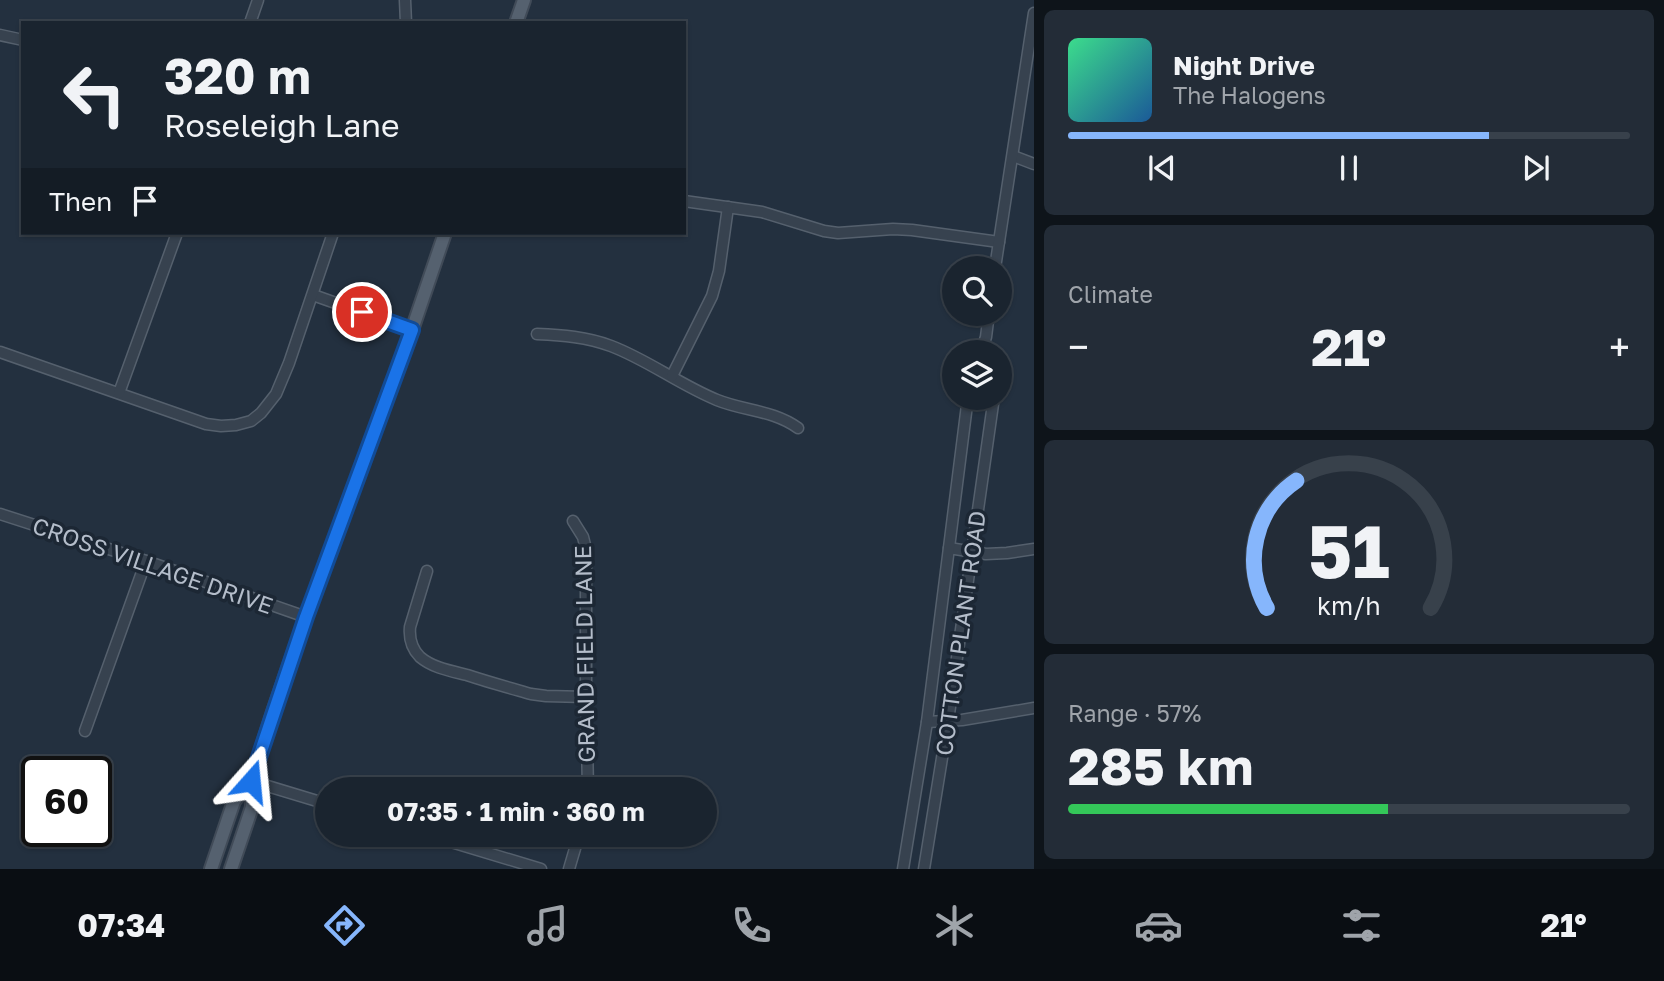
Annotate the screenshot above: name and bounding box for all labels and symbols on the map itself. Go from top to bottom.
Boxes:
pin [332,282,392,342]
street label: COTTON PLANT ROAD [929,509,991,757]
street label: CROSS VILLAGE DRIVE [29,511,277,619]
street label: GRAND FIELD LANE [568,545,600,763]
position arrow [214,744,288,818]
speed limit sign: 60 [21,756,112,847]

